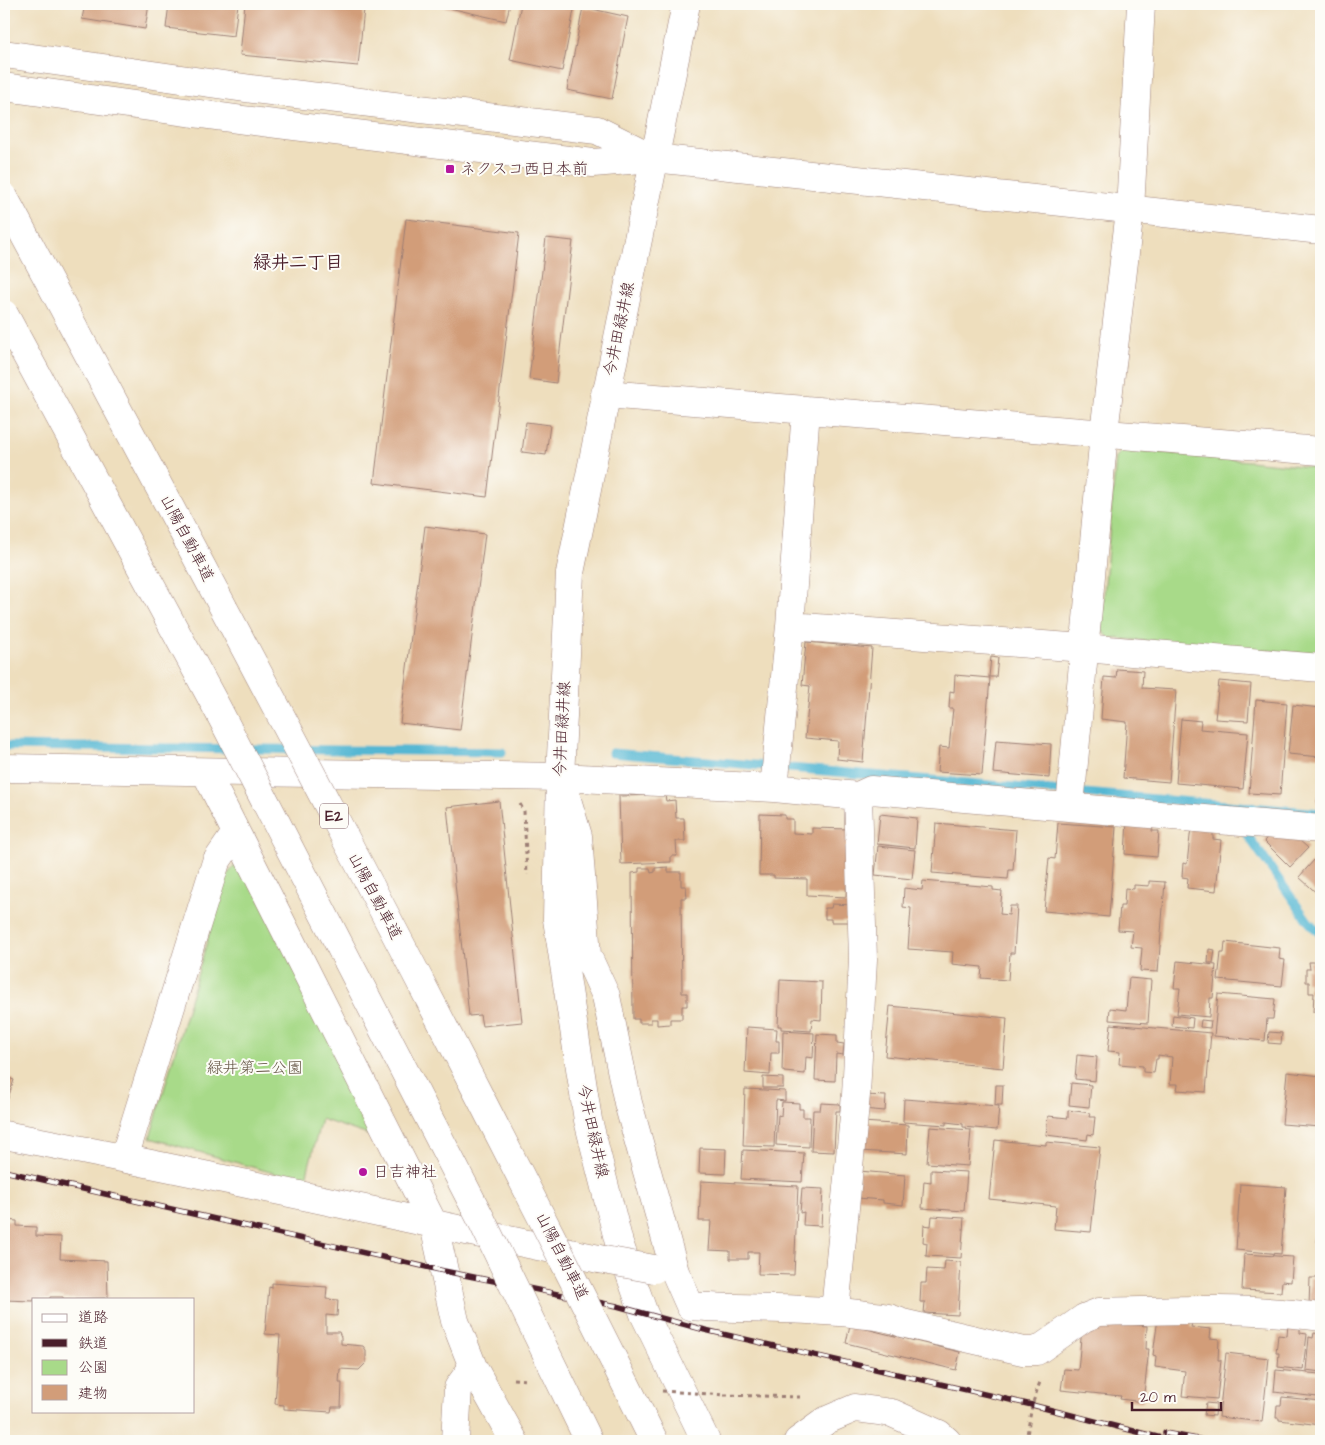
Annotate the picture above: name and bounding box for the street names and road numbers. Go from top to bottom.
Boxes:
street label: 今井田緑井線 [598,280,640,378]
street label: 山陽自動車道 [155,490,219,586]
street label: 今井田緑井線 [549,680,575,778]
road number: E2 [320,804,348,828]
street label: 山陽自動車道 [343,848,407,944]
street label: 今井田緑井線 [572,1082,614,1180]
street label: 山陽自動車道 [530,1208,594,1304]

